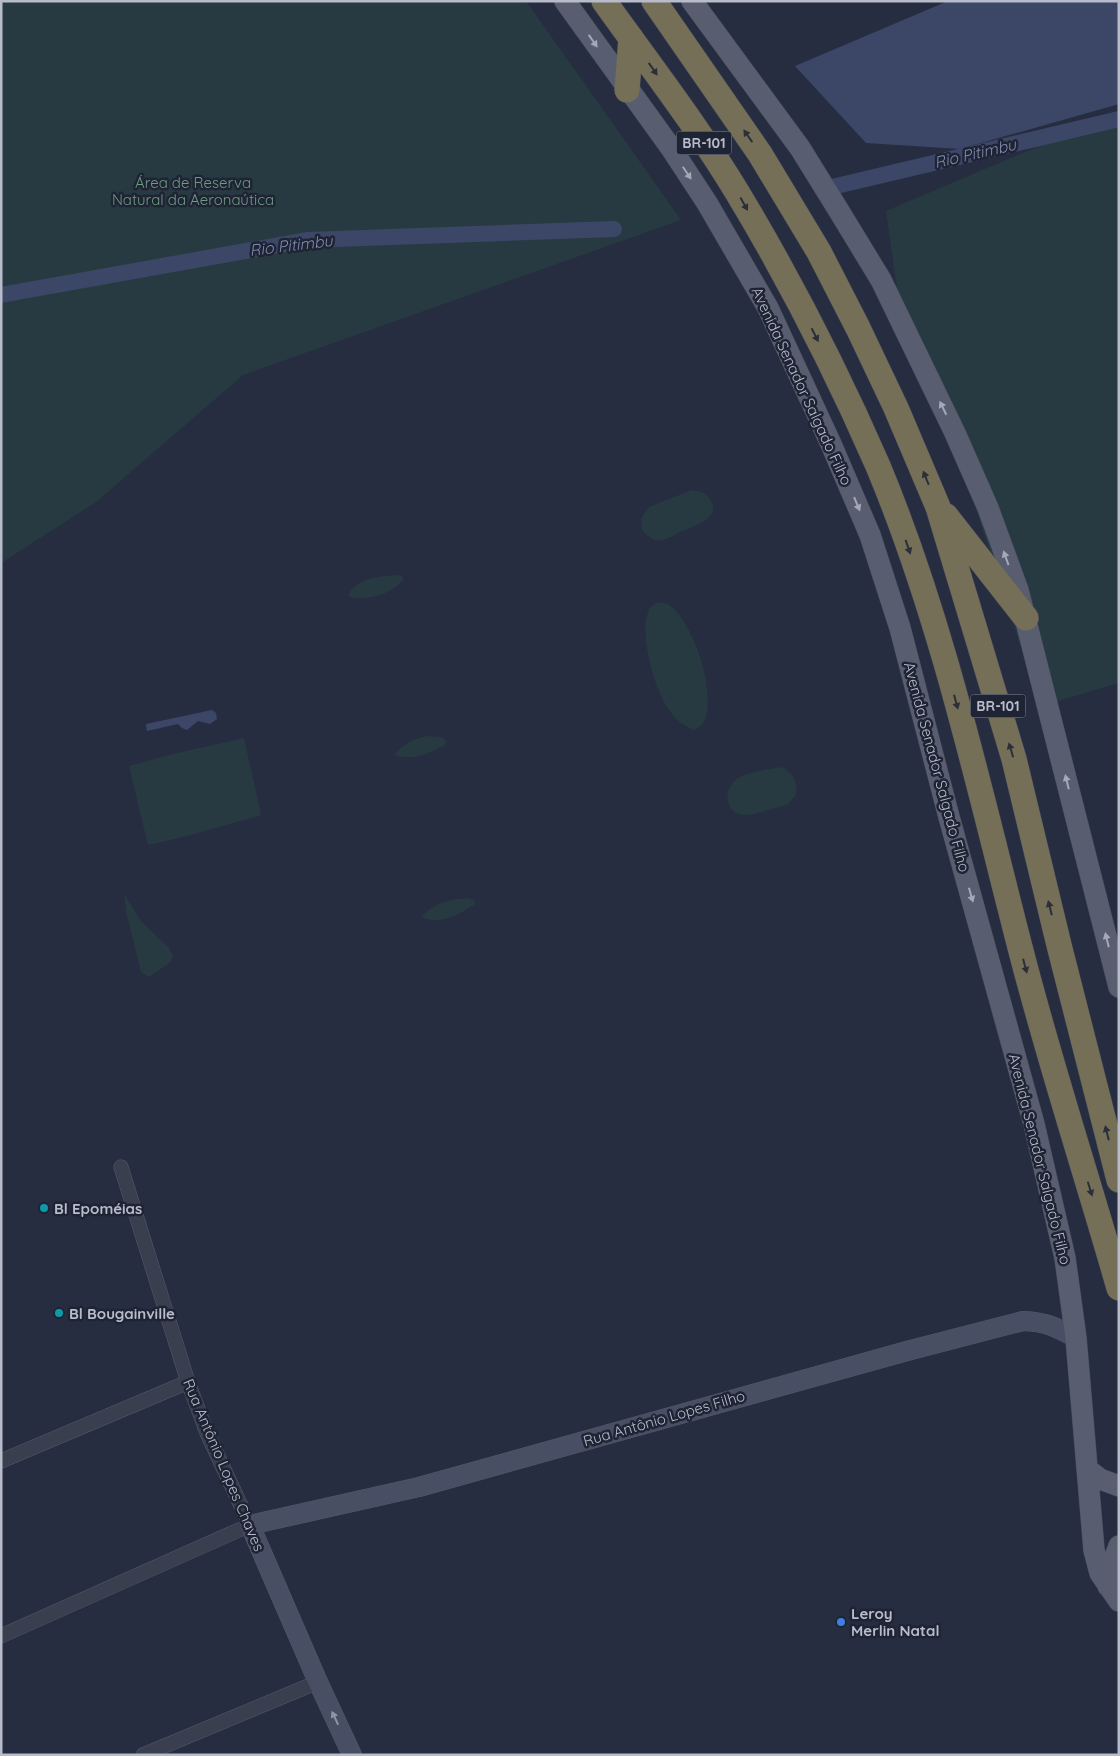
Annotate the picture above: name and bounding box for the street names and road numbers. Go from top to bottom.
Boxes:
road number: BR-101 [676,132,732,154]
street label: Avenida Senador Salgado Filho [748,284,856,488]
street label: Avenida Senador Salgado Filho [900,660,974,874]
road number: BR-101 [970,694,1026,718]
street label: Avenida Senador Salgado Filho [1005,1052,1075,1266]
street label: Rua Antônio Lopes Chaves [179,1376,269,1554]
street label: Rua Antônio Lopes Filho [581,1386,747,1450]

